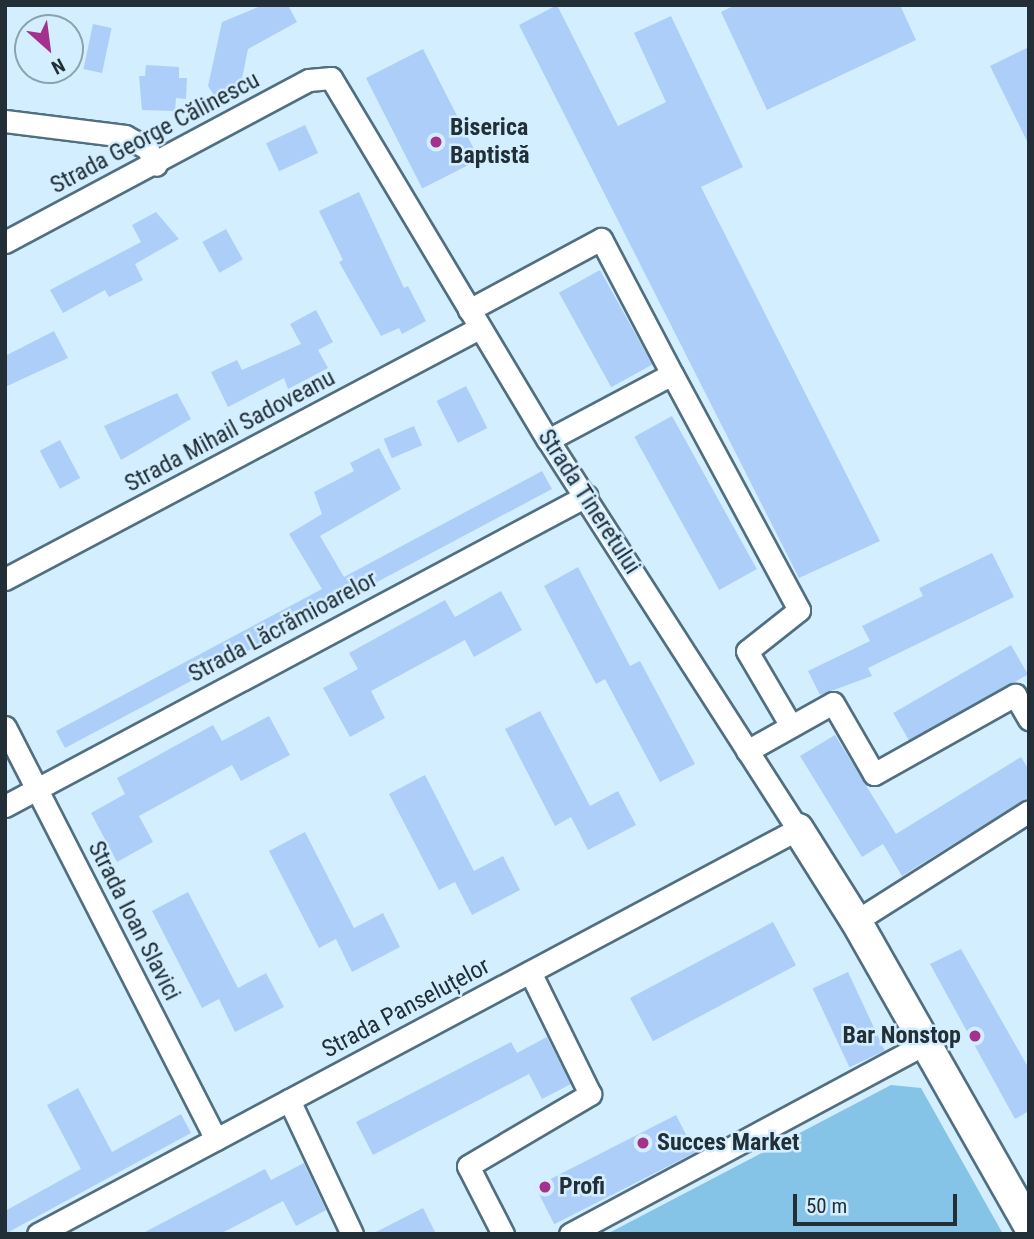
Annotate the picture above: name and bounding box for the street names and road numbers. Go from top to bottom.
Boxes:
street label: Strada George Călinescu [46,66,264,200]
street label: Strada Mihail Sadoveanu [120,363,340,499]
street label: Strada Tineretului [531,424,647,580]
street label: Strada Lăcrămioarelor [184,565,382,689]
street label: Strada Ioan Slavici [81,836,187,1006]
street label: Strada Panseluțelor [317,952,495,1064]

